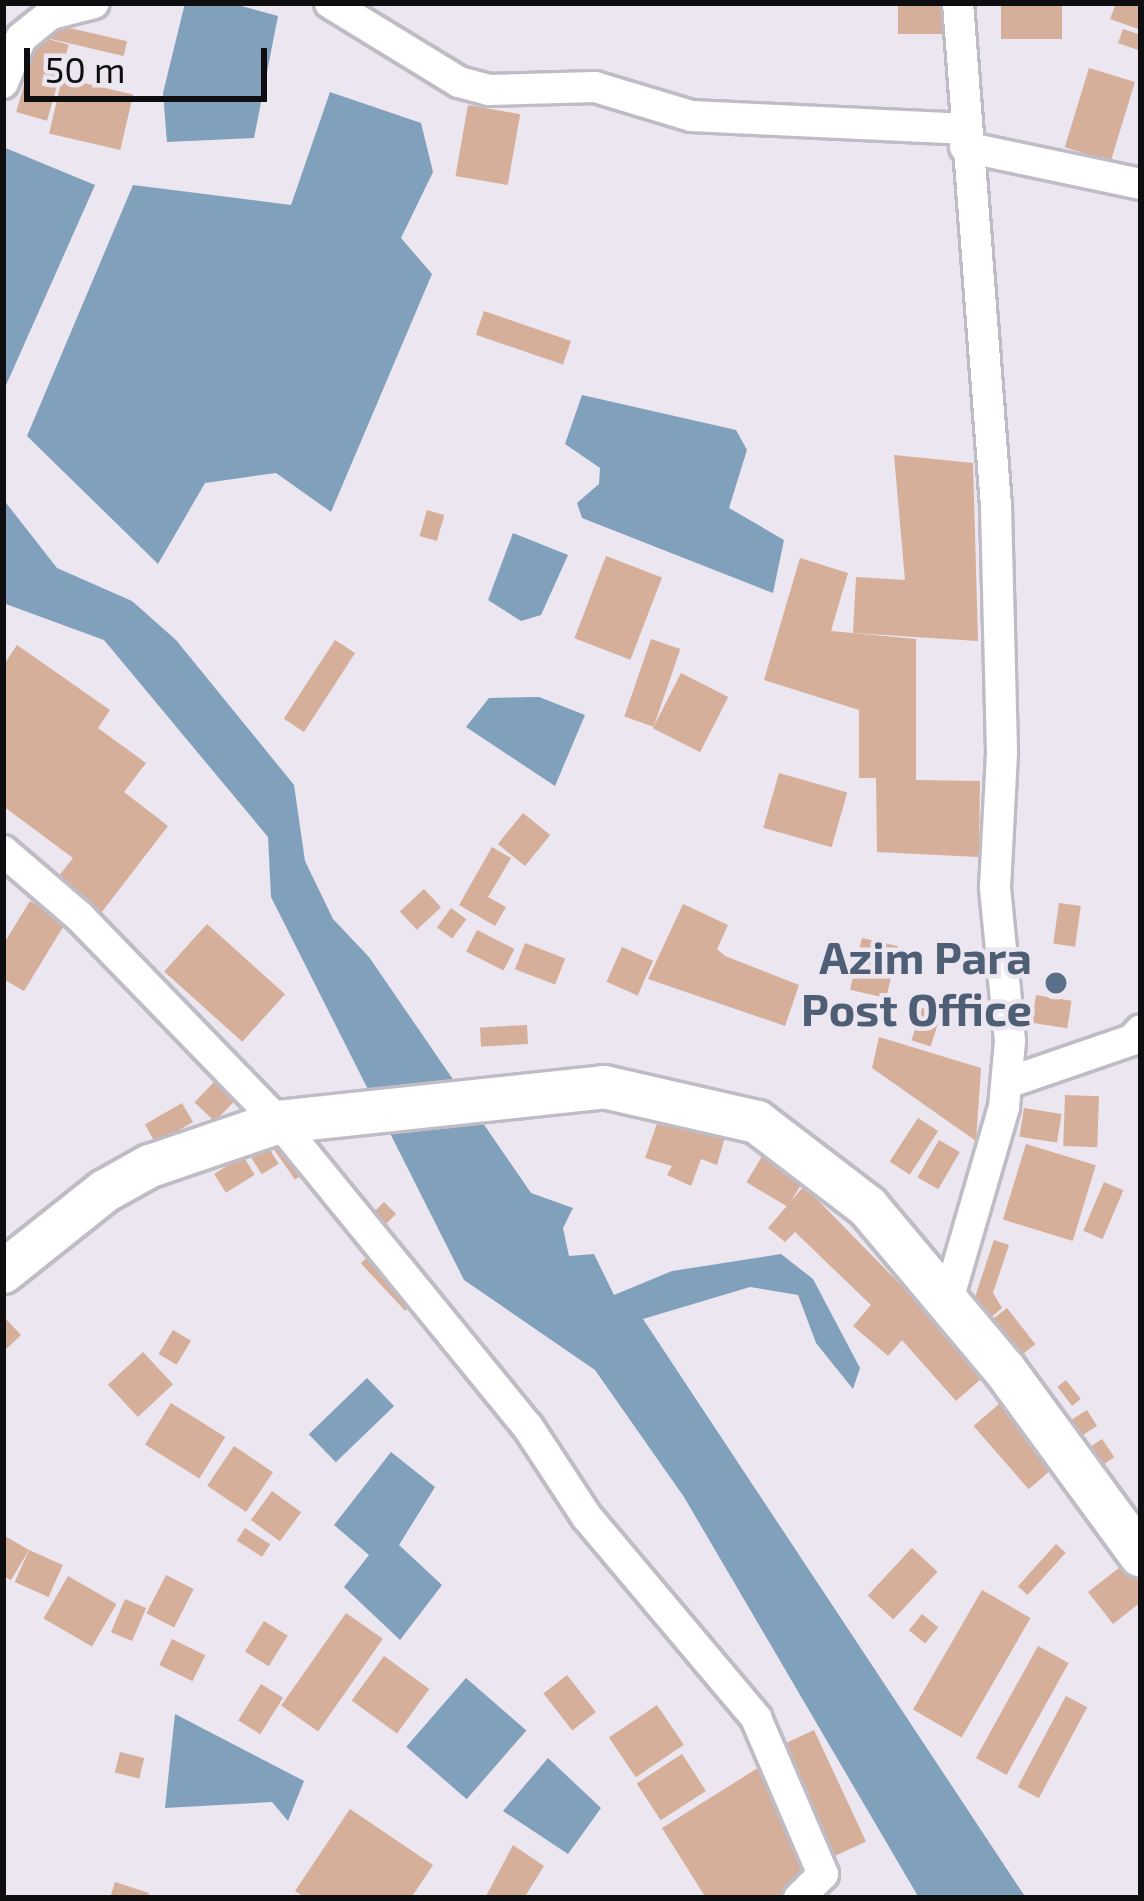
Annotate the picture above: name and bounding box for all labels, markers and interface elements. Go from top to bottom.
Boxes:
scale bar [30,24,273,98]
text: 50 m [45,47,126,90]
place label: Azim Para Post Office [801,930,1032,1036]
marker: Azim Para Post Office [1043,970,1069,996]

